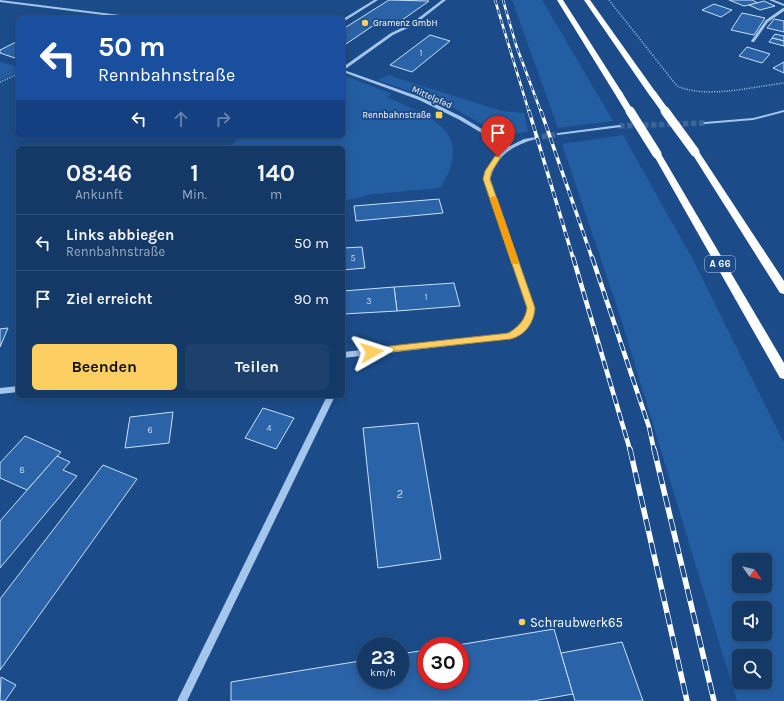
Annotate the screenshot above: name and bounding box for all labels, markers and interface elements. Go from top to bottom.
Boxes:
marker: Gramenz GmbH [360,18,370,28]
place label: Gramenz GmbH [373,18,437,28]
text: 50 m [98,30,166,63]
icon: left [32,32,84,84]
house number: 1 [420,48,423,58]
text: Rennbahnstraße [98,64,235,86]
street label: Mittelpfad [410,84,454,110]
icon: left [128,108,150,130]
icon: ahead [170,108,192,130]
icon: right [212,108,234,130]
place label: Rennbahnstraße [362,110,431,120]
marker: Rennbahnstraße [434,110,444,120]
pin [481,116,515,157]
icon: arrive [487,122,509,144]
text: 08:46 [66,159,132,187]
text: 1 [190,159,199,187]
text: 140 [257,159,295,187]
text: Ankunft [75,187,123,202]
text: Min. [182,187,207,202]
text: m [270,187,282,202]
text: Links abbiegen [66,226,174,244]
icon: left [32,232,54,254]
text: 50 m [294,234,329,252]
text: Rennbahnstraße [66,244,165,259]
house number: 5 [350,253,356,263]
road number: A 66 [705,256,735,272]
icon: arrive [32,288,54,310]
text: Ziel erreicht [66,290,152,308]
text: 90 m [294,290,329,308]
house number: 1 [425,292,428,302]
house number: 3 [366,296,372,306]
position arrow [351,331,393,373]
button: Beenden [32,344,177,390]
button: Teilen [185,344,329,390]
house number: 4 [266,423,272,433]
house number: 6 [147,425,153,435]
house number: 8 [19,465,25,475]
house number: 2 [397,488,403,501]
north arrow [732,553,772,593]
map controls [732,553,772,689]
button: sound [732,601,772,641]
place label: Schraubwerk65 [530,615,623,630]
marker: Schraubwerk65 [517,617,527,627]
speed limit sign: 30 [417,637,469,689]
text: 23 [371,646,395,669]
button: search [732,649,772,689]
text: km/h [370,667,396,679]

